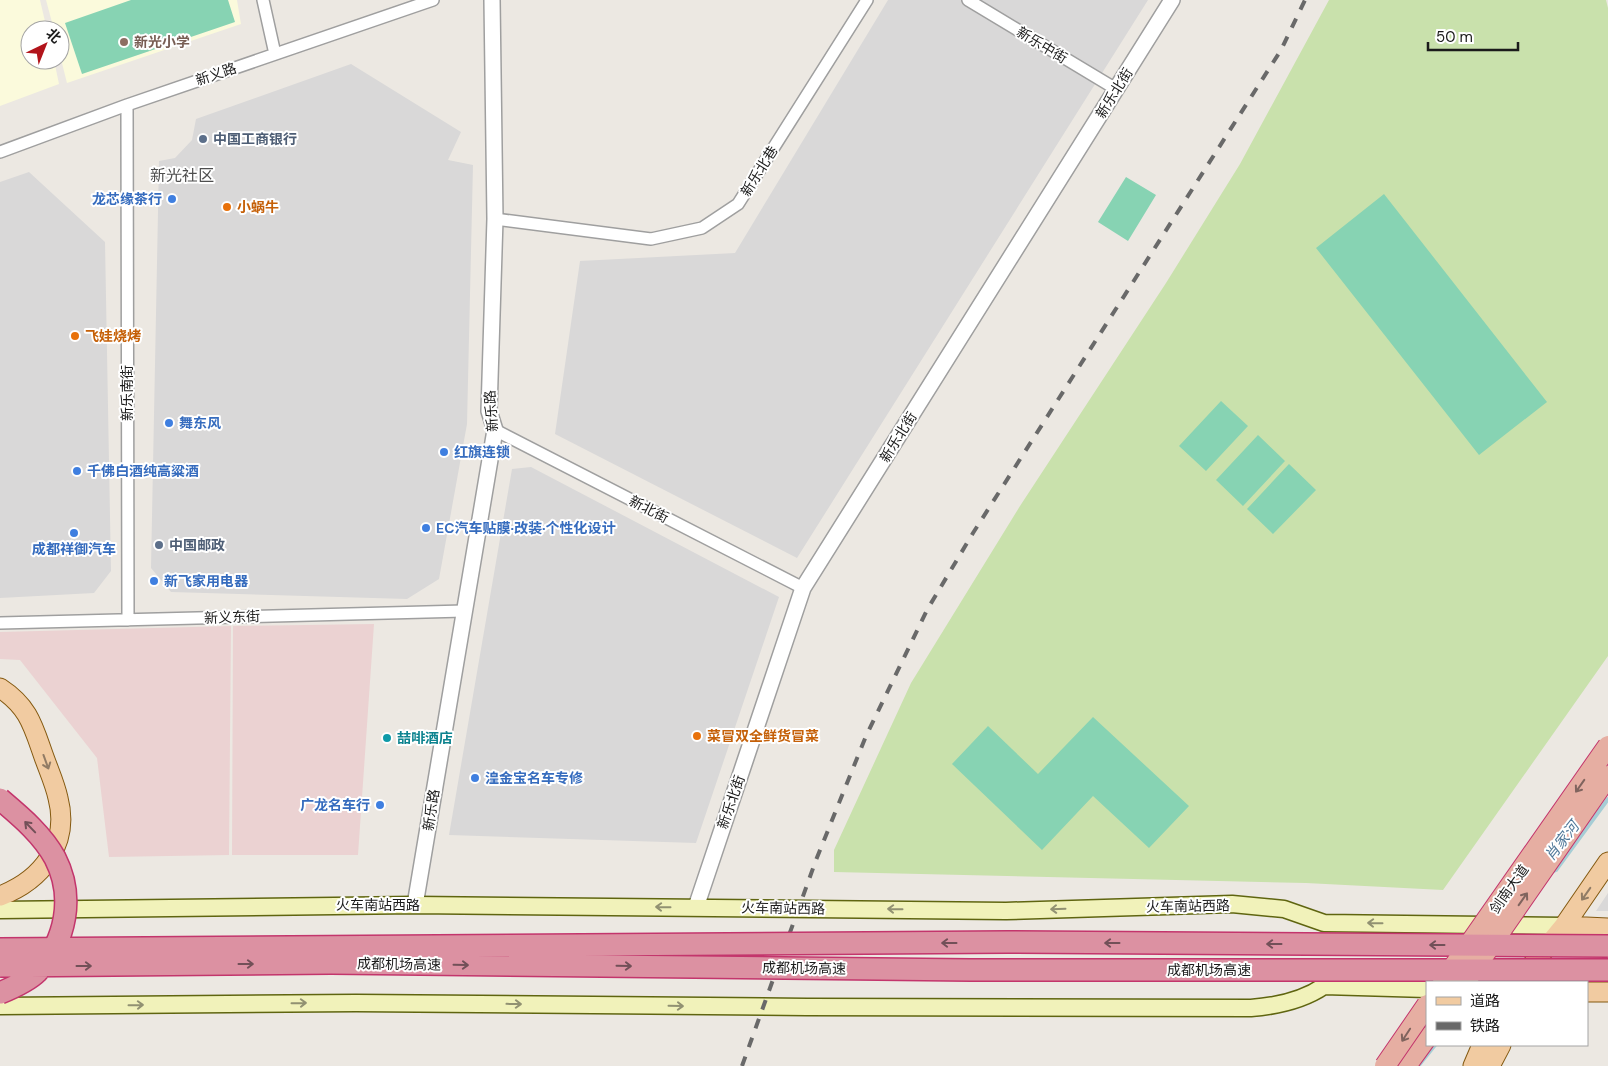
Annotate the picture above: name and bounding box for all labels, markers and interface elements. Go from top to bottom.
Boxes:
north arrow [20,20,70,70]
scale bar [1428,20,1518,52]
street label: 新乐中街 [1013,23,1071,67]
text: 北 [43,24,65,47]
text: 50 m [1436,27,1473,47]
place label: 新光小学 [134,33,190,51]
marker: 新光小学 [118,36,130,48]
street label: 新义路 [193,59,239,89]
street label: 新乐北街 [1092,64,1136,122]
place label: 中国工商银行 [213,130,297,148]
marker: 中国工商银行 [197,133,209,145]
street label: 新乐北巷 [737,142,781,200]
district label: 新光社区 [150,165,214,186]
place label: 龙芯缘茶行 [92,190,162,208]
marker: 龙芯缘茶行 [166,193,178,205]
place label: 小蜗牛 [237,198,279,216]
marker: 小蜗牛 [221,201,233,213]
place label: 飞娃烧烤 [85,327,141,345]
marker: 飞娃烧烤 [69,330,81,342]
street label: 新乐南街 [118,365,136,421]
street label: 新乐路 [481,389,501,433]
street label: 新乐北街 [876,408,920,466]
place label: 舞东风 [179,414,221,432]
marker: 舞东风 [163,417,175,429]
place label: 红旗连锁 [454,443,510,461]
marker: 红旗连锁 [438,446,450,458]
place label: 千佛白酒纯高粱酒 [87,462,199,480]
marker: 千佛白酒纯高粱酒 [71,465,83,477]
street label: 新北街 [626,491,672,527]
place label: EC汽车贴膜·改装·个性化设计 [436,519,616,537]
marker: EC汽车贴膜·改装·个性化设计 [420,522,432,534]
marker: 成都祥御汽车 [68,527,80,539]
place label: 中国邮政 [169,536,225,554]
marker: 中国邮政 [153,539,165,551]
place label: 成都祥御汽车 [32,540,116,558]
place label: 新飞家用电器 [164,572,249,590]
marker: 新飞家用电器 [148,575,160,587]
street label: 新义东街 [204,607,260,627]
place label: 菜冒双全鲜货冒菜 [707,727,819,745]
place label: 喆啡酒店 [397,729,453,747]
marker: 菜冒双全鲜货冒菜 [691,730,703,742]
marker: 喆啡酒店 [381,732,393,744]
one-way arrow [42,753,51,769]
place label: 湟金宝名车专修 [485,769,583,787]
marker: 湟金宝名车专修 [469,772,481,784]
street label: 新乐北街 [713,773,749,831]
one-way arrow [1575,779,1585,793]
street label: 新乐路 [419,788,443,832]
place label: 广龙名车行 [300,796,370,814]
marker: 广龙名车行 [374,799,386,811]
water label: 肖家河 [1540,815,1586,865]
one-way arrow [24,820,36,833]
street label: 剑南大道 [1486,861,1532,917]
one-way arrow [1581,887,1591,901]
one-way arrow [1518,893,1528,907]
street label: 火车南站西路 [336,896,420,914]
street label: 火车南站西路 [1146,896,1230,916]
street label: 火车南站西路 [741,898,825,918]
one-way arrow [655,902,671,912]
one-way arrow [887,904,904,914]
one-way arrow [1050,904,1066,914]
one-way arrow [1367,918,1384,928]
one-way arrow [942,938,958,948]
one-way arrow [1104,938,1120,948]
one-way arrow [1267,939,1283,949]
one-way arrow [1429,940,1446,950]
street label: 成都机场高速 [357,954,441,974]
street label: 成都机场高速 [762,958,846,978]
one-way arrow [238,959,254,969]
one-way arrow [452,960,469,970]
one-way arrow [75,961,91,971]
street label: 成都机场高速 [1167,961,1251,979]
one-way arrow [615,962,631,971]
legend [1426,981,1588,1046]
text: 道路 [1470,991,1500,1011]
one-way arrow [290,998,306,1008]
one-way arrow [505,999,521,1009]
one-way arrow [128,1000,144,1010]
one-way arrow [668,1001,684,1011]
text: 铁路 [1470,1016,1500,1036]
one-way arrow [1401,1028,1411,1042]

